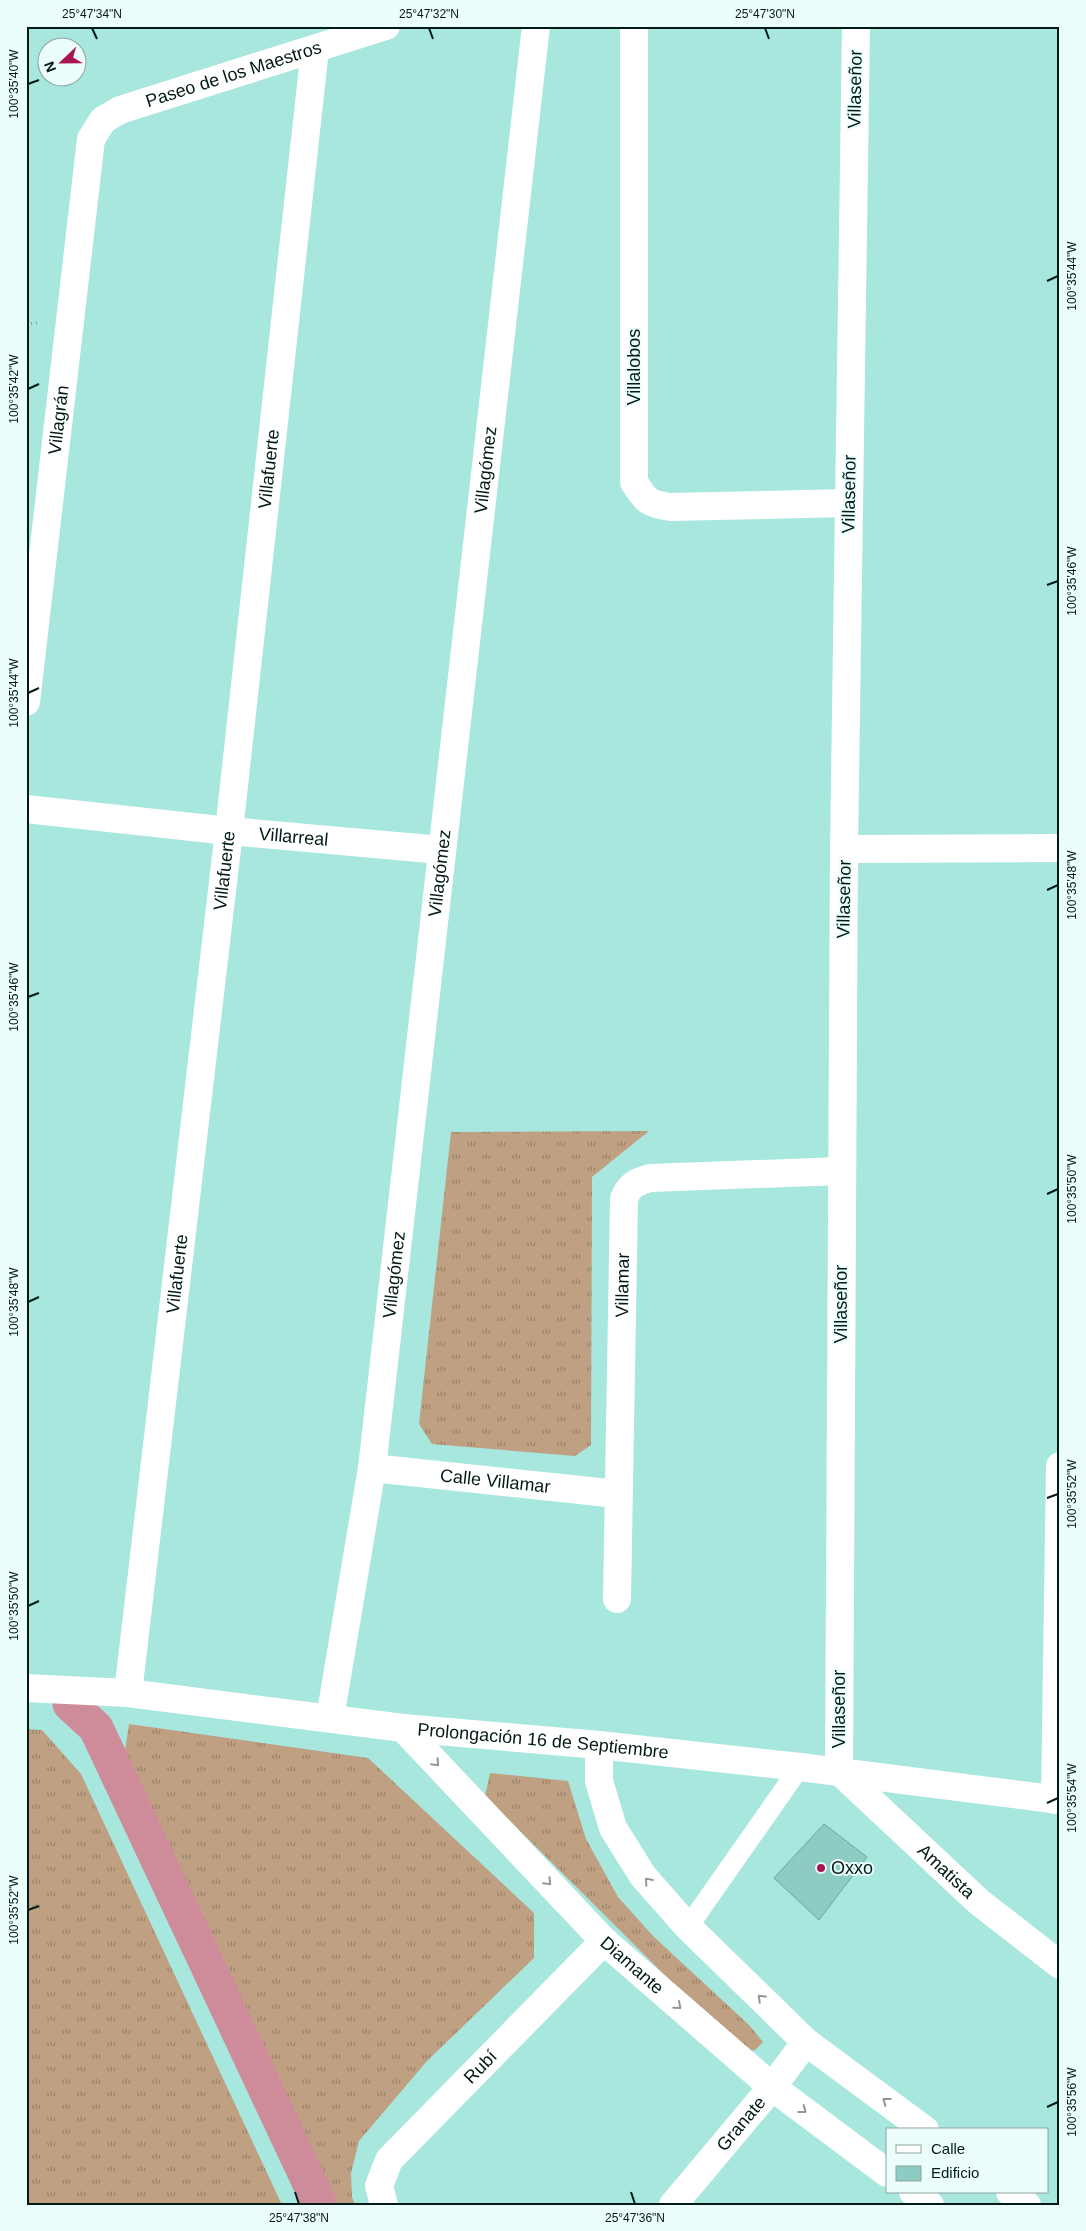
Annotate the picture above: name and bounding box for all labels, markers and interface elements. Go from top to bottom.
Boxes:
text: 25°47'34"N [62,7,122,21]
text: 25°47'32"N [399,7,459,21]
text: 25°47'30"N [735,7,795,21]
street label: Paseo de los Maestros [143,37,324,111]
north arrow [38,38,88,88]
text: 100°35'40"W [7,49,21,119]
street label: Villaseñor [844,49,866,129]
text: N [41,59,59,75]
text: 100°35'44"W [1065,241,1079,311]
street label: Villalobos [624,329,644,405]
text: 100°35'42"W [7,354,21,424]
street label: Villagrán [45,384,73,456]
street label: Villagómez [471,425,500,515]
street label: Villafuerte [255,428,283,510]
street label: Villaseñor [838,454,860,534]
text: 100°35'46"W [1065,546,1079,616]
text: 100°35'44"W [7,658,21,728]
street label: Villarreal [258,824,329,850]
street label: Villagómez [425,829,455,918]
street label: Villafuerte [210,830,239,911]
text: 100°35'48"W [1065,850,1079,920]
street label: Villaseñor [833,859,855,939]
text: 100°35'46"W [7,962,21,1032]
text: 100°35'50"W [1065,1154,1079,1224]
street label: Villagómez [379,1230,409,1319]
street label: Villafuerte [163,1233,192,1315]
street label: Villamar [612,1253,633,1318]
street label: Villaseñor [831,1265,851,1343]
text: 100°35'48"W [7,1267,21,1337]
text: 100°35'52"W [1065,1459,1079,1529]
street label: Calle Villamar [439,1465,551,1497]
text: 100°35'50"W [7,1571,21,1641]
street label: Villaseñor [829,1670,849,1748]
street label: Prolongación 16 de Septiembre [417,1719,670,1763]
one-way arrow [430,1758,439,1767]
text: 100°35'54"W [1065,1763,1079,1833]
street label: Amatista [914,1840,979,1903]
place label: Oxxo [831,1858,873,1878]
marker: Oxxo [815,1862,827,1874]
text: 100°35'52"W [7,1875,21,1945]
one-way arrow [542,1876,551,1885]
one-way arrow [645,1878,654,1887]
street label: Diamante [596,1933,668,1998]
one-way arrow [758,1994,767,2003]
one-way arrow [673,2000,682,2009]
street label: Rubí [460,2046,501,2087]
text: 100°35'56"W [1065,2067,1079,2137]
street label: Granate [713,2092,770,2155]
one-way arrow [882,2098,892,2107]
one-way arrow [797,2104,807,2113]
legend [886,2128,1048,2194]
text: Calle [931,2140,965,2157]
text: Edificio [931,2164,979,2181]
text: 25°47'38"N [269,2211,329,2225]
text: 25°47'36"N [605,2211,665,2225]

